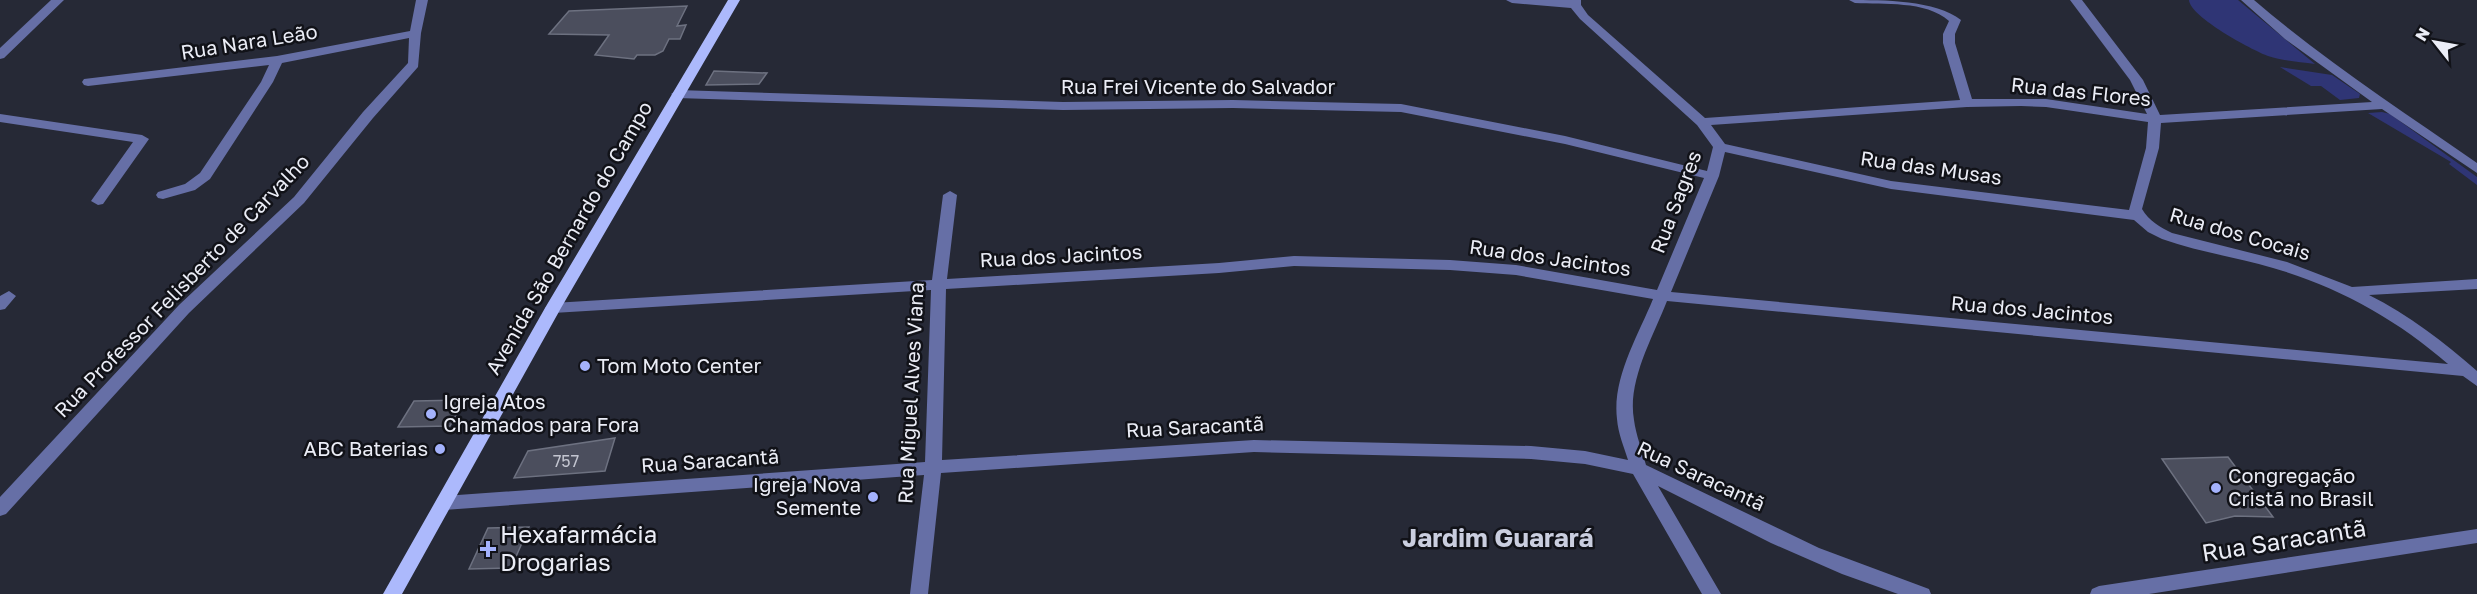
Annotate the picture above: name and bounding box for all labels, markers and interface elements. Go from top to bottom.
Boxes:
north arrow [2405,12,2465,72]
street label: Rua Nara Leão [179,18,319,64]
text: N [2410,24,2434,45]
street label: Rua das Flores [2010,72,2152,110]
street label: Rua Frei Vicente do Salvador [1061,74,1335,98]
street label: Avenida São Bernardo do Campo [480,97,656,378]
street label: Rua das Musas [1859,145,2003,189]
street label: Rua Sagres [1645,147,1706,256]
street label: Rua Professor Felisberto de Carvalho [49,149,314,422]
street label: Rua dos Cocais [2167,201,2313,265]
street label: Rua dos Jacintos [1468,234,1632,280]
street label: Rua dos Jacintos [979,239,1143,271]
street label: Rua Miguel Alves Viana [892,281,928,505]
street label: Rua dos Jacintos [1950,290,2114,328]
place label: Tom Moto Center [597,353,761,377]
marker: Tom Moto Center [578,359,592,373]
place label: Igreja Atos Chamados para Fora [443,389,639,436]
marker: Igreja Atos Chamados para Fora [424,407,438,421]
street label: Rua Saracantã [1125,410,1265,442]
street label: Rua Saracantã [1634,435,1769,515]
place label: ABC Baterias [304,436,428,460]
marker: ABC Baterias [433,442,447,456]
street label: Rua Saracantã [640,443,780,477]
house number: 757 [553,451,579,471]
place label: Congregação Cristã no Brasil [2228,463,2374,510]
place label: Igreja Nova Semente [753,472,861,519]
marker: Congregação Cristã no Brasil [2209,481,2223,495]
marker: Igreja Nova Semente [866,490,880,504]
street label: Rua Saracantã [2200,512,2368,567]
place label: Hexafarmácia Drogarias [500,519,657,576]
district label: Jardim Guarará [1402,522,1594,553]
marker: Hexafarmácia Drogarias [481,542,495,556]

